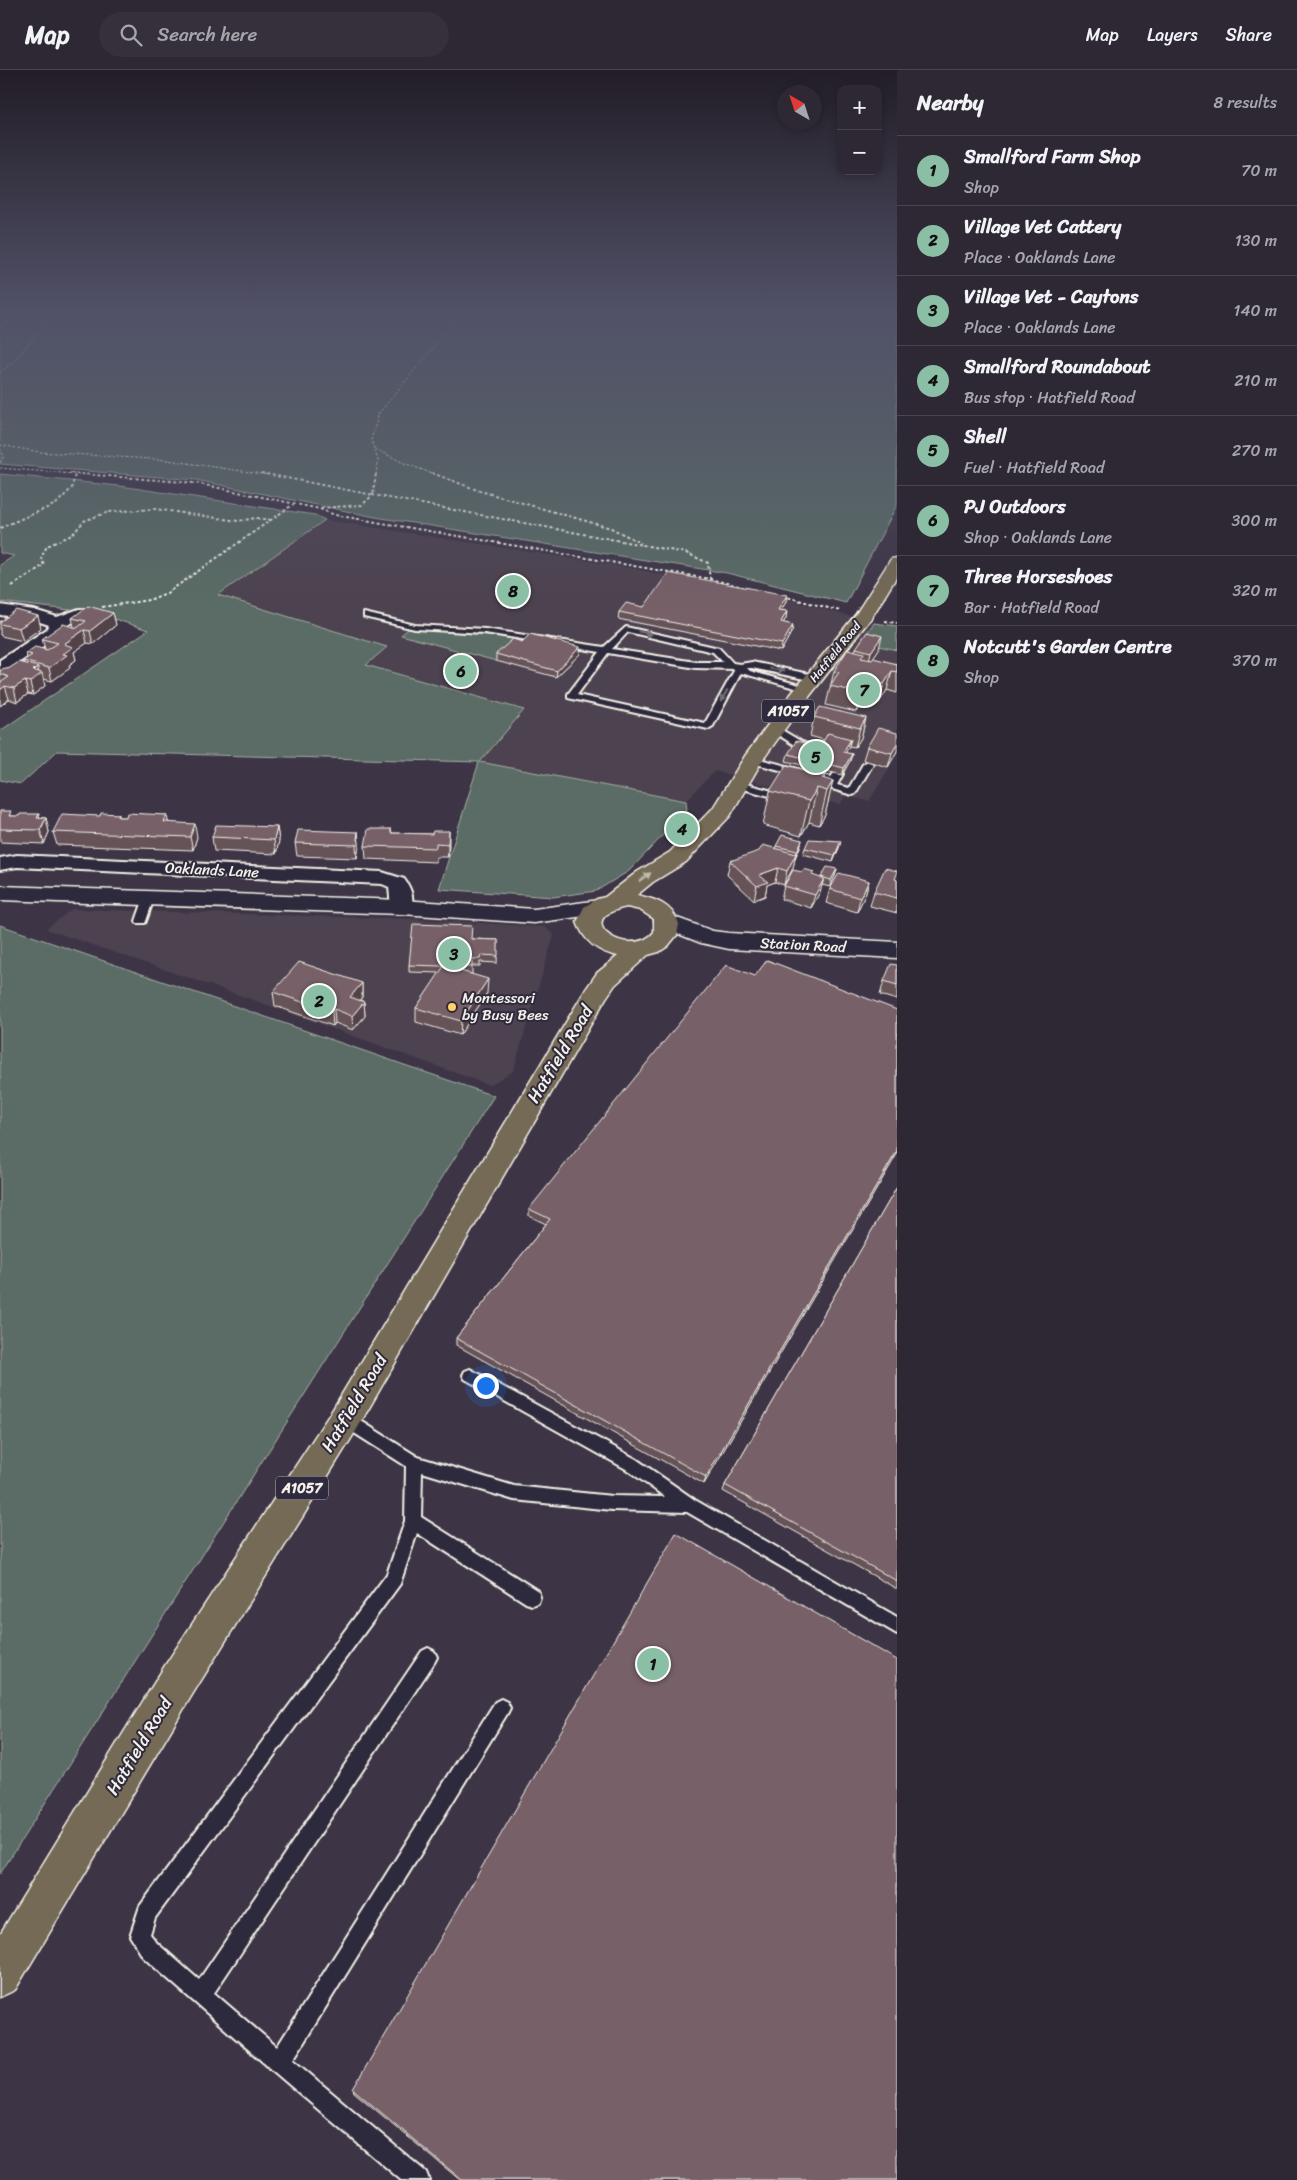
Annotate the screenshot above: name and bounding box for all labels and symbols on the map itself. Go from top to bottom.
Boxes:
north arrow [777,85,822,130]
pin: 8 [497,572,529,610]
street label: Hatfield Road [803,615,868,687]
one-way arrow [637,629,652,637]
pin: 6 [445,652,477,690]
one-way arrow [770,667,786,675]
pin: 7 [848,671,880,709]
one-way arrow [720,689,728,704]
road number: A1057 [762,700,814,722]
pin: 5 [800,738,832,776]
pin: 4 [666,810,698,848]
street label: Oaklands Lane [164,855,260,885]
one-way arrow [638,872,652,882]
street label: Station Road [759,930,848,960]
pin: 3 [438,935,470,973]
pin: 2 [303,982,335,1020]
place label: Montessori by Busy Bees [462,985,549,1028]
street label: Hatfield Road [518,997,603,1109]
marker: Montessori by Busy Bees [446,1001,458,1013]
street label: Hatfield Road [312,1346,397,1458]
your location [473,1373,499,1399]
road number: A1057 [276,1476,328,1500]
pin: 1 [637,1645,669,1683]
street label: Hatfield Road [97,1689,182,1801]

